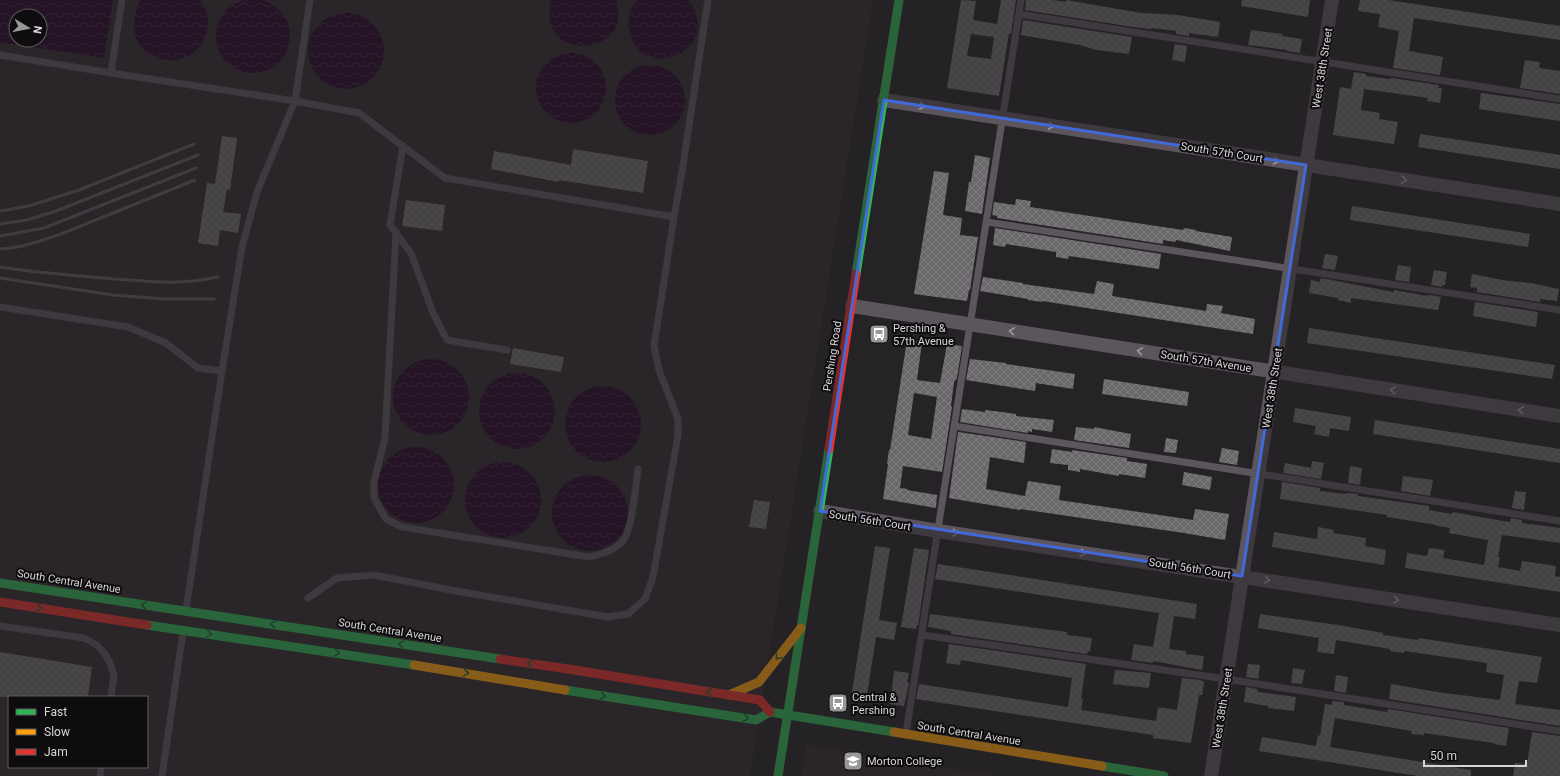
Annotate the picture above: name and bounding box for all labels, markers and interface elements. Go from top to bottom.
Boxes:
north arrow [8,8,48,48]
text: N [30,25,44,35]
street label: West 38th Street [1310,27,1335,109]
one-way arrow [919,101,925,110]
one-way arrow [1048,121,1054,130]
street label: South 57th Court [1180,140,1264,165]
one-way arrow [1273,156,1279,165]
one-way arrow [1401,176,1408,184]
street label: Pershing Road [821,320,844,392]
place label: Pershing & 57th Avenue [893,322,954,348]
bus stop icon: Pershing & 57th Avenue [868,323,890,345]
one-way arrow [1008,327,1015,336]
one-way arrow [1137,347,1143,356]
street label: West 38th Street [1260,347,1285,429]
street label: South 57th Avenue [1159,348,1253,375]
one-way arrow [1390,386,1396,395]
one-way arrow [1518,406,1525,415]
street label: South 56th Court [828,508,912,533]
one-way arrow [952,528,958,537]
one-way arrow [1080,548,1087,557]
street label: South 56th Court [1148,556,1232,581]
street label: South Central Avenue [16,567,122,596]
one-way arrow [1264,575,1270,584]
one-way arrow [1393,595,1399,604]
one-way arrow [141,601,147,610]
one-way arrow [35,603,42,612]
street label: South Central Avenue [337,616,443,645]
one-way arrow [270,620,276,629]
one-way arrow [206,629,212,638]
one-way arrow [398,640,404,649]
one-way arrow [334,648,340,657]
one-way arrow [776,653,783,660]
one-way arrow [527,659,533,668]
street label: West 38th Street [1210,667,1235,749]
one-way arrow [462,668,469,677]
one-way arrow [706,688,712,697]
one-way arrow [600,691,607,700]
place label: Central & Pershing [852,691,897,717]
bus stop icon: Central & Pershing [827,692,849,714]
legend [8,696,148,768]
text: Fast [44,705,67,719]
one-way arrow [743,713,749,722]
street label: South Central Avenue [916,719,1022,748]
text: Slow [44,725,70,739]
scale bar [1424,742,1526,768]
text: Jam [44,745,68,759]
text: 50 m [1430,749,1457,763]
school or university icon: Morton College [842,750,864,772]
place label: Morton College [867,755,942,768]

